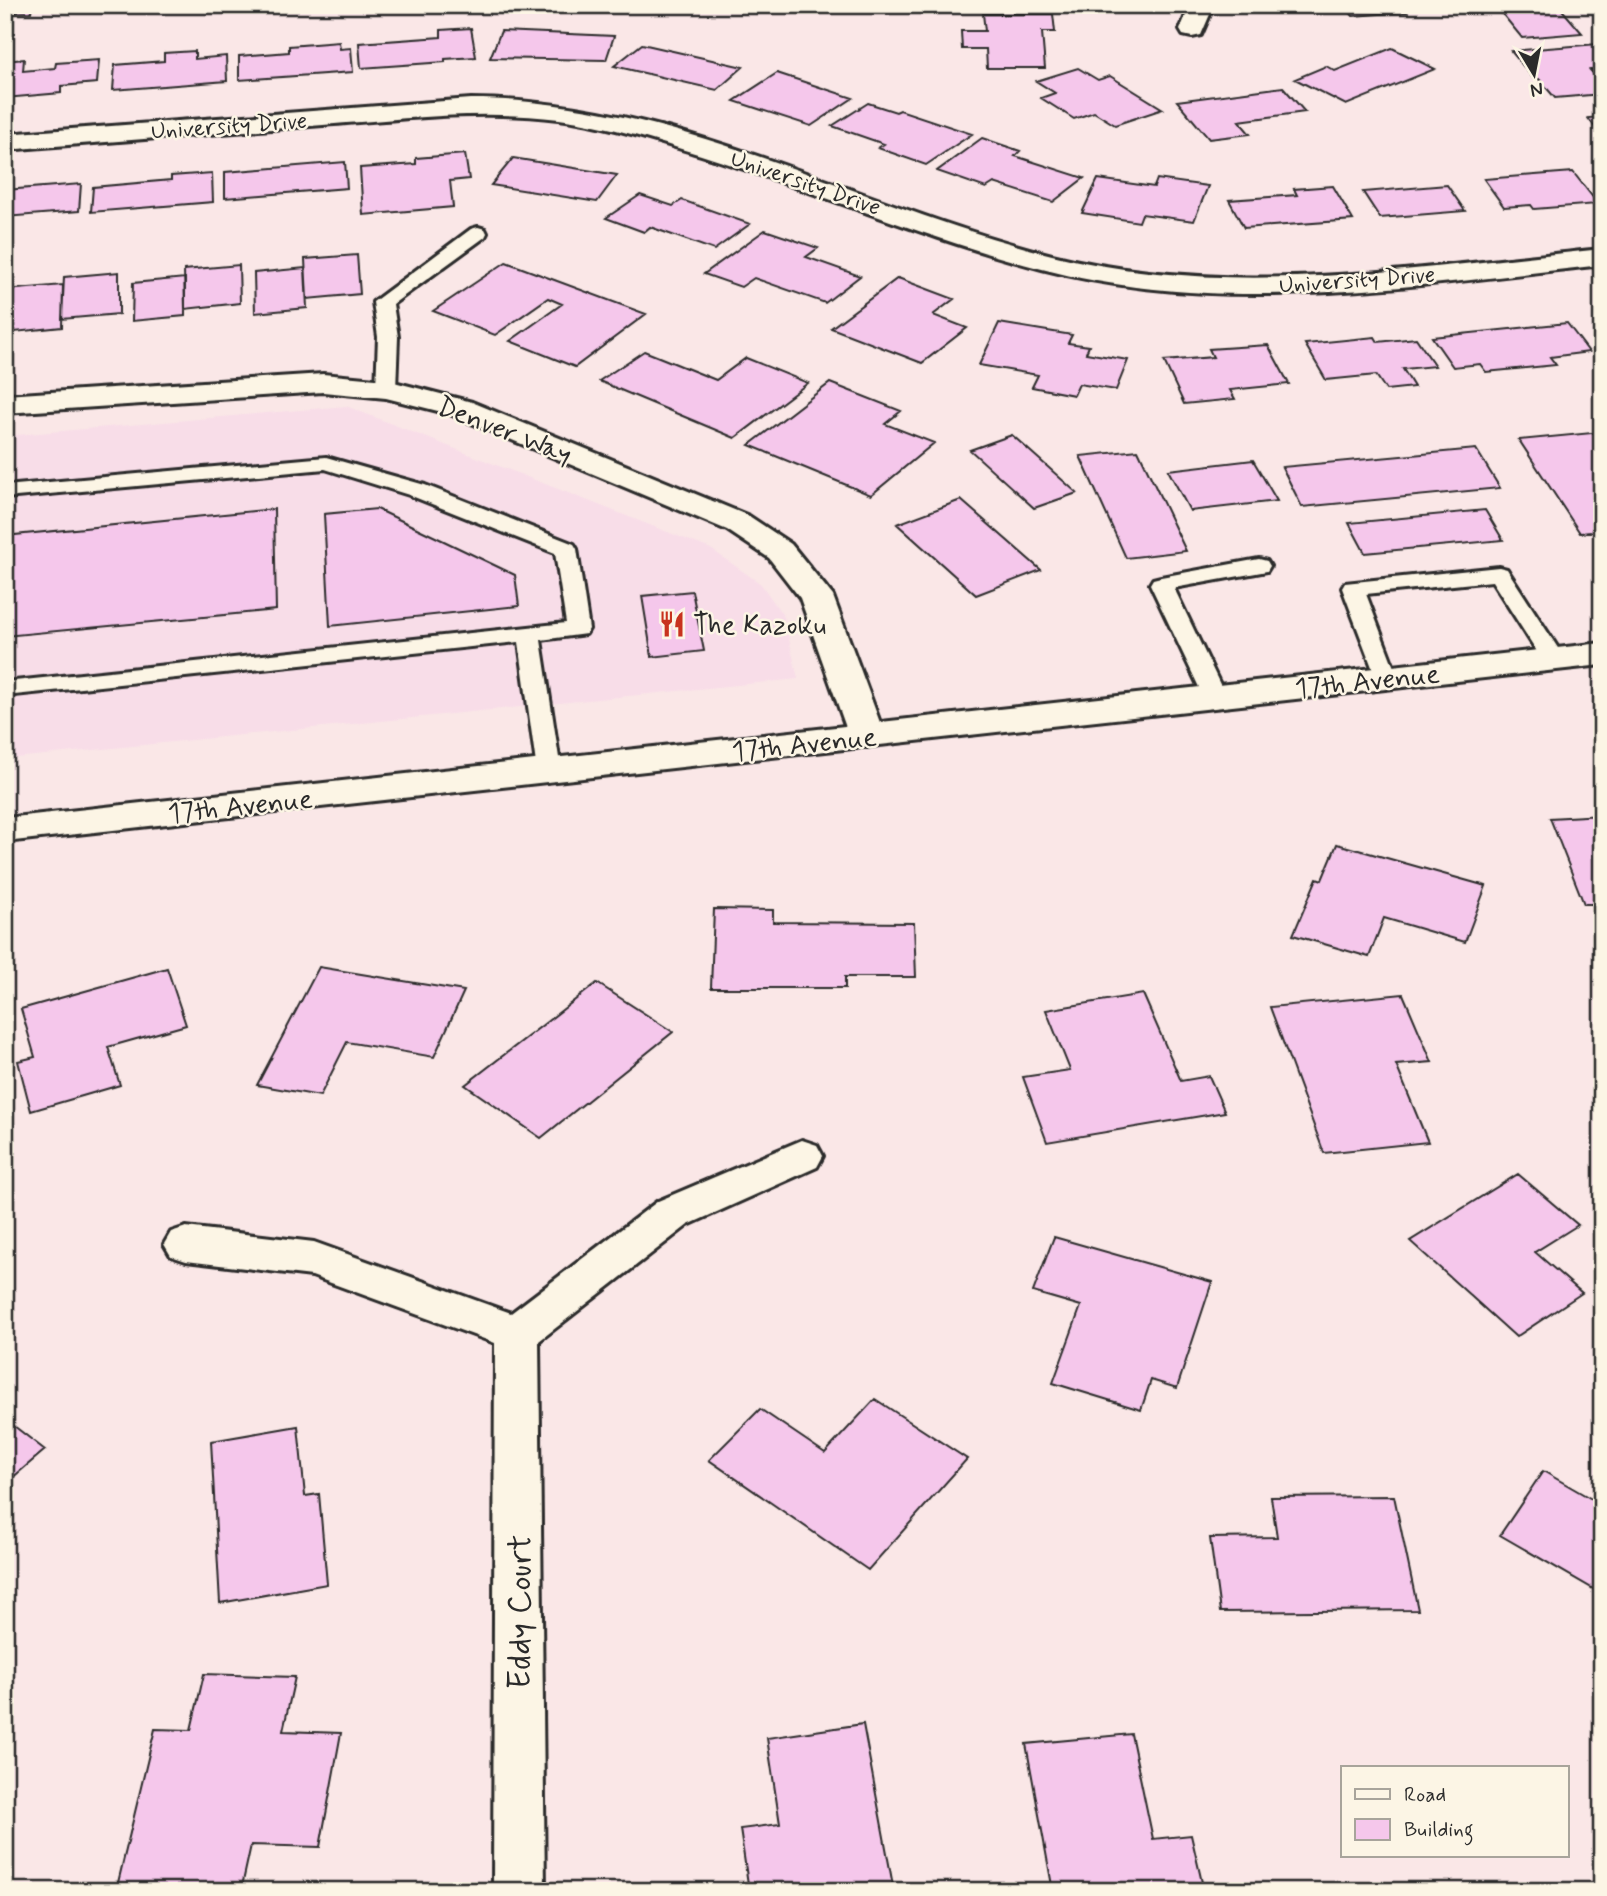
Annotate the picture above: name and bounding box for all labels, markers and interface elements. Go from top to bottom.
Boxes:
north arrow [1498,38,1568,108]
text: N [1528,76,1545,103]
street label: University Drive [150,107,308,147]
street label: University Drive [726,144,884,224]
street label: University Drive [1278,261,1436,301]
street label: Denver Way [431,389,577,474]
place label: The Kazoku [693,608,826,645]
restaurant icon: The Kazoku [657,609,687,639]
street label: 17th Avenue [1293,656,1442,708]
street label: 17th Avenue [730,719,879,771]
street label: 17th Avenue [166,781,315,833]
street label: Eddy Court [499,1535,543,1689]
legend [1341,1766,1568,1857]
text: Road [1404,1781,1446,1809]
text: Building [1404,1816,1474,1846]

